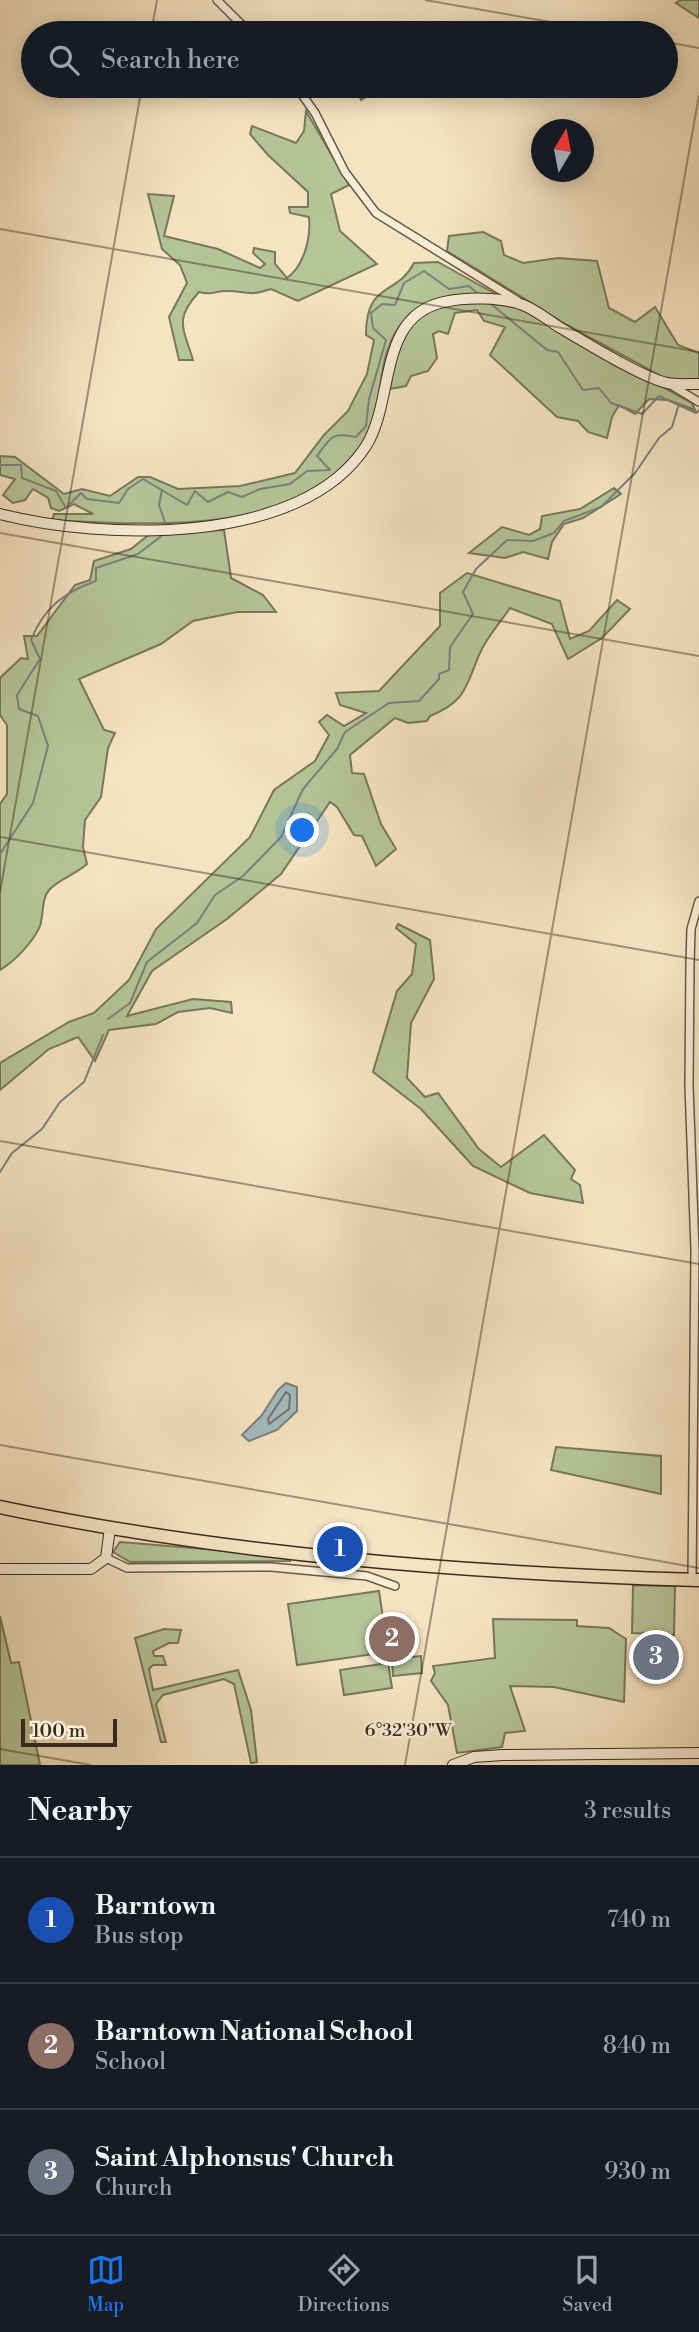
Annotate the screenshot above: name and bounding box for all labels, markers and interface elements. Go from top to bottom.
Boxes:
search box [21,21,678,98]
icon: search [45,41,83,79]
text: Search here [101,44,240,76]
north arrow [531,119,594,182]
your location [285,813,319,847]
pin: 1 [317,1523,363,1575]
pin: 2 [369,1613,415,1665]
pin: 3 [633,1631,679,1683]
scale bar [21,1716,117,1748]
text: 100 m [32,1719,85,1743]
text: 6°32'30"W [365,1719,452,1742]
text: Nearby [28,1792,132,1830]
text: 3 results [584,1797,671,1825]
text: Barntown [95,1890,216,1922]
text: 1 [45,1906,57,1934]
text: 740 m [607,1906,671,1934]
text: Bus stop [95,1922,183,1950]
text: Barntown National School [95,2016,413,2048]
text: 2 [44,2032,58,2060]
text: 840 m [603,2032,671,2060]
text: School [95,2048,166,2076]
text: Saint Alphonsus' Church [95,2142,394,2174]
text: 3 [44,2158,58,2186]
text: 930 m [604,2158,671,2186]
text: Church [95,2174,172,2202]
tab: Map [87,2251,125,2317]
tab: Directions [298,2251,389,2317]
tab: Saved [563,2251,612,2317]

